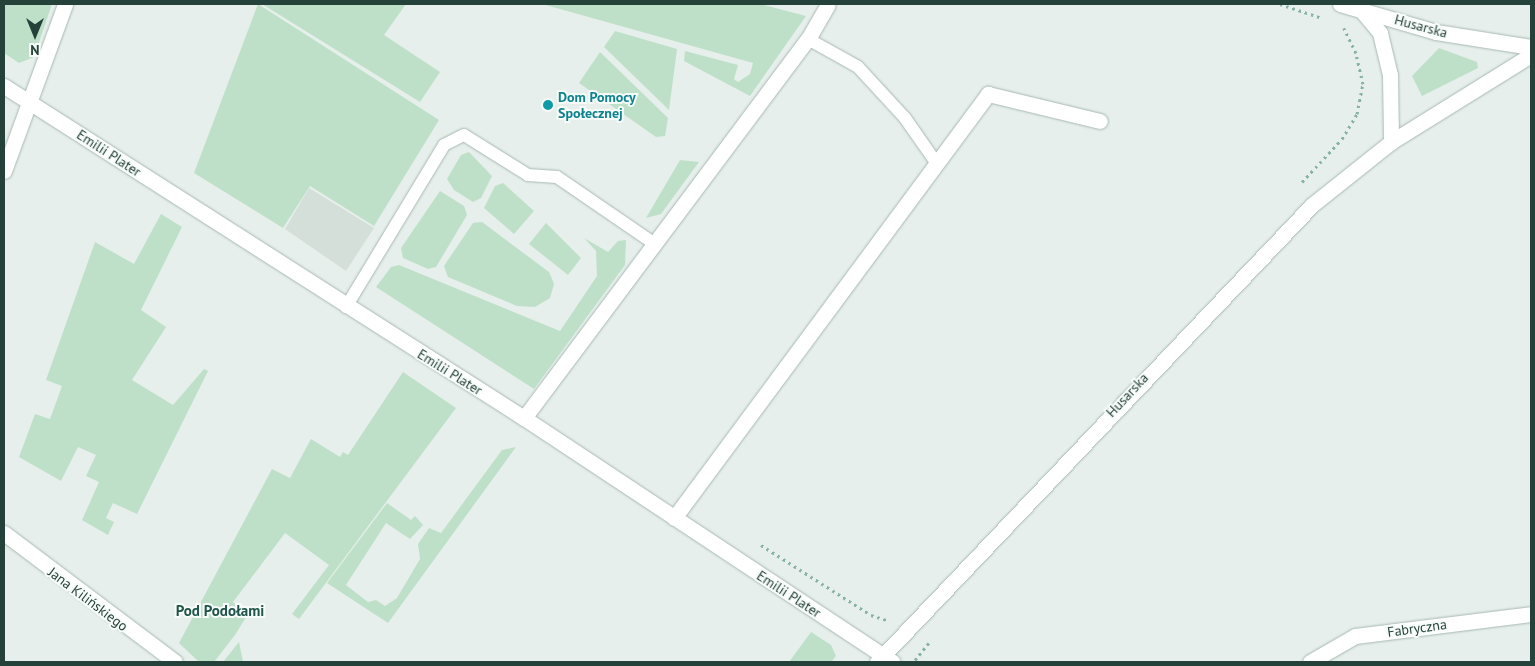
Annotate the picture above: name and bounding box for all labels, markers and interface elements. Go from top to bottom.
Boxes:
north arrow [10,10,60,60]
street label: Husarska [1393,11,1449,41]
text: N [30,41,40,59]
place label: Dom Pomocy Społecznej [558,89,636,121]
marker: Dom Pomocy Społecznej [542,99,554,111]
street label: Emilii Plater [74,126,144,180]
street label: Emilii Plater [414,345,486,399]
street label: Husarska [1102,369,1152,421]
street label: Jana Kilińskiego [45,564,131,634]
street label: Emilii Plater [754,567,824,621]
district label: Pod Podołami [176,602,264,620]
street label: Fabryczna [1386,616,1448,640]

